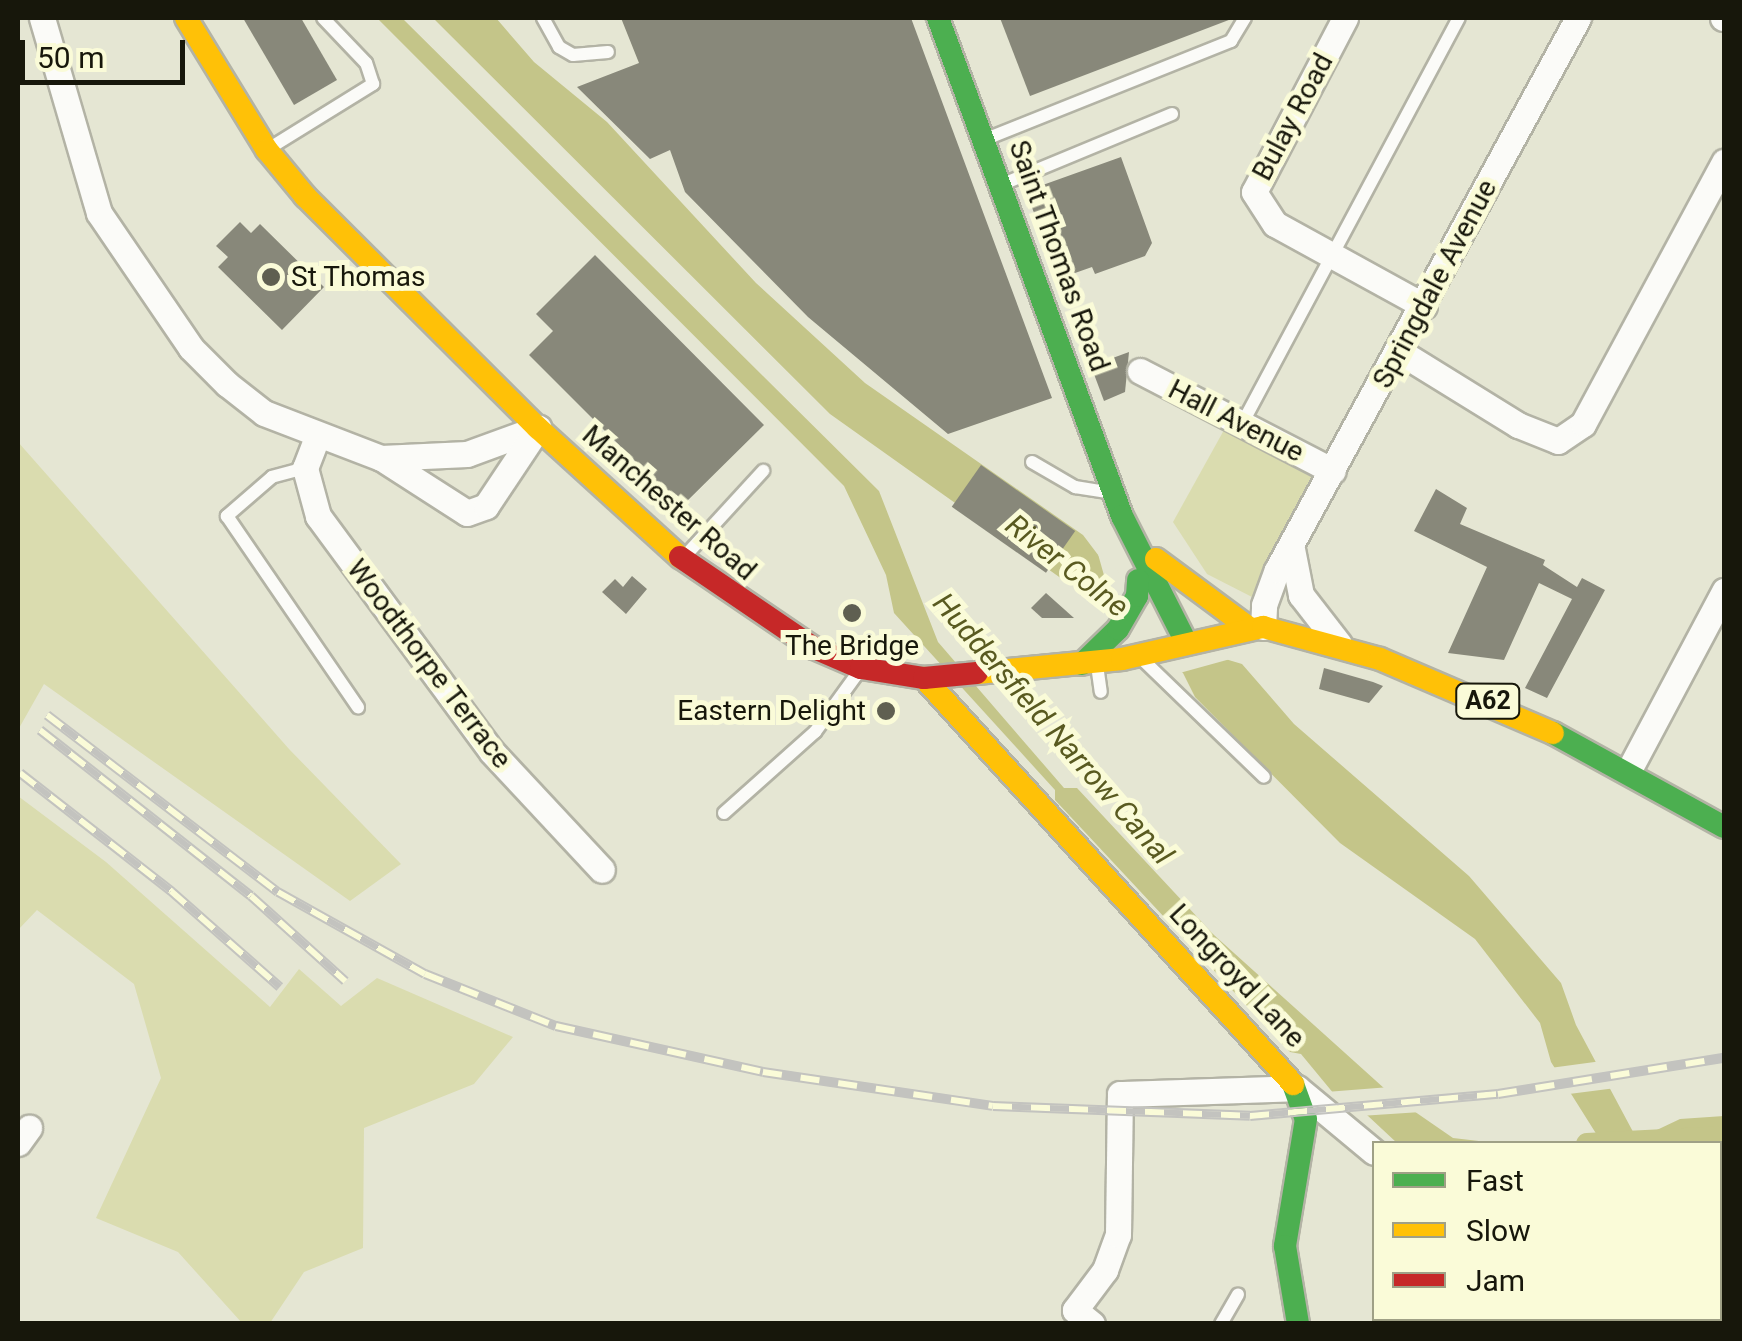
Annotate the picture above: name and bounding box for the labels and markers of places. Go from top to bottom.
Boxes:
place label: St Thomas [291,260,426,294]
marker: St Thomas [260,266,282,288]
marker: The Bridge [841,602,863,624]
place label: The Bridge [785,629,919,663]
place label: Eastern Delight [677,694,866,728]
marker: Eastern Delight [875,700,897,722]

